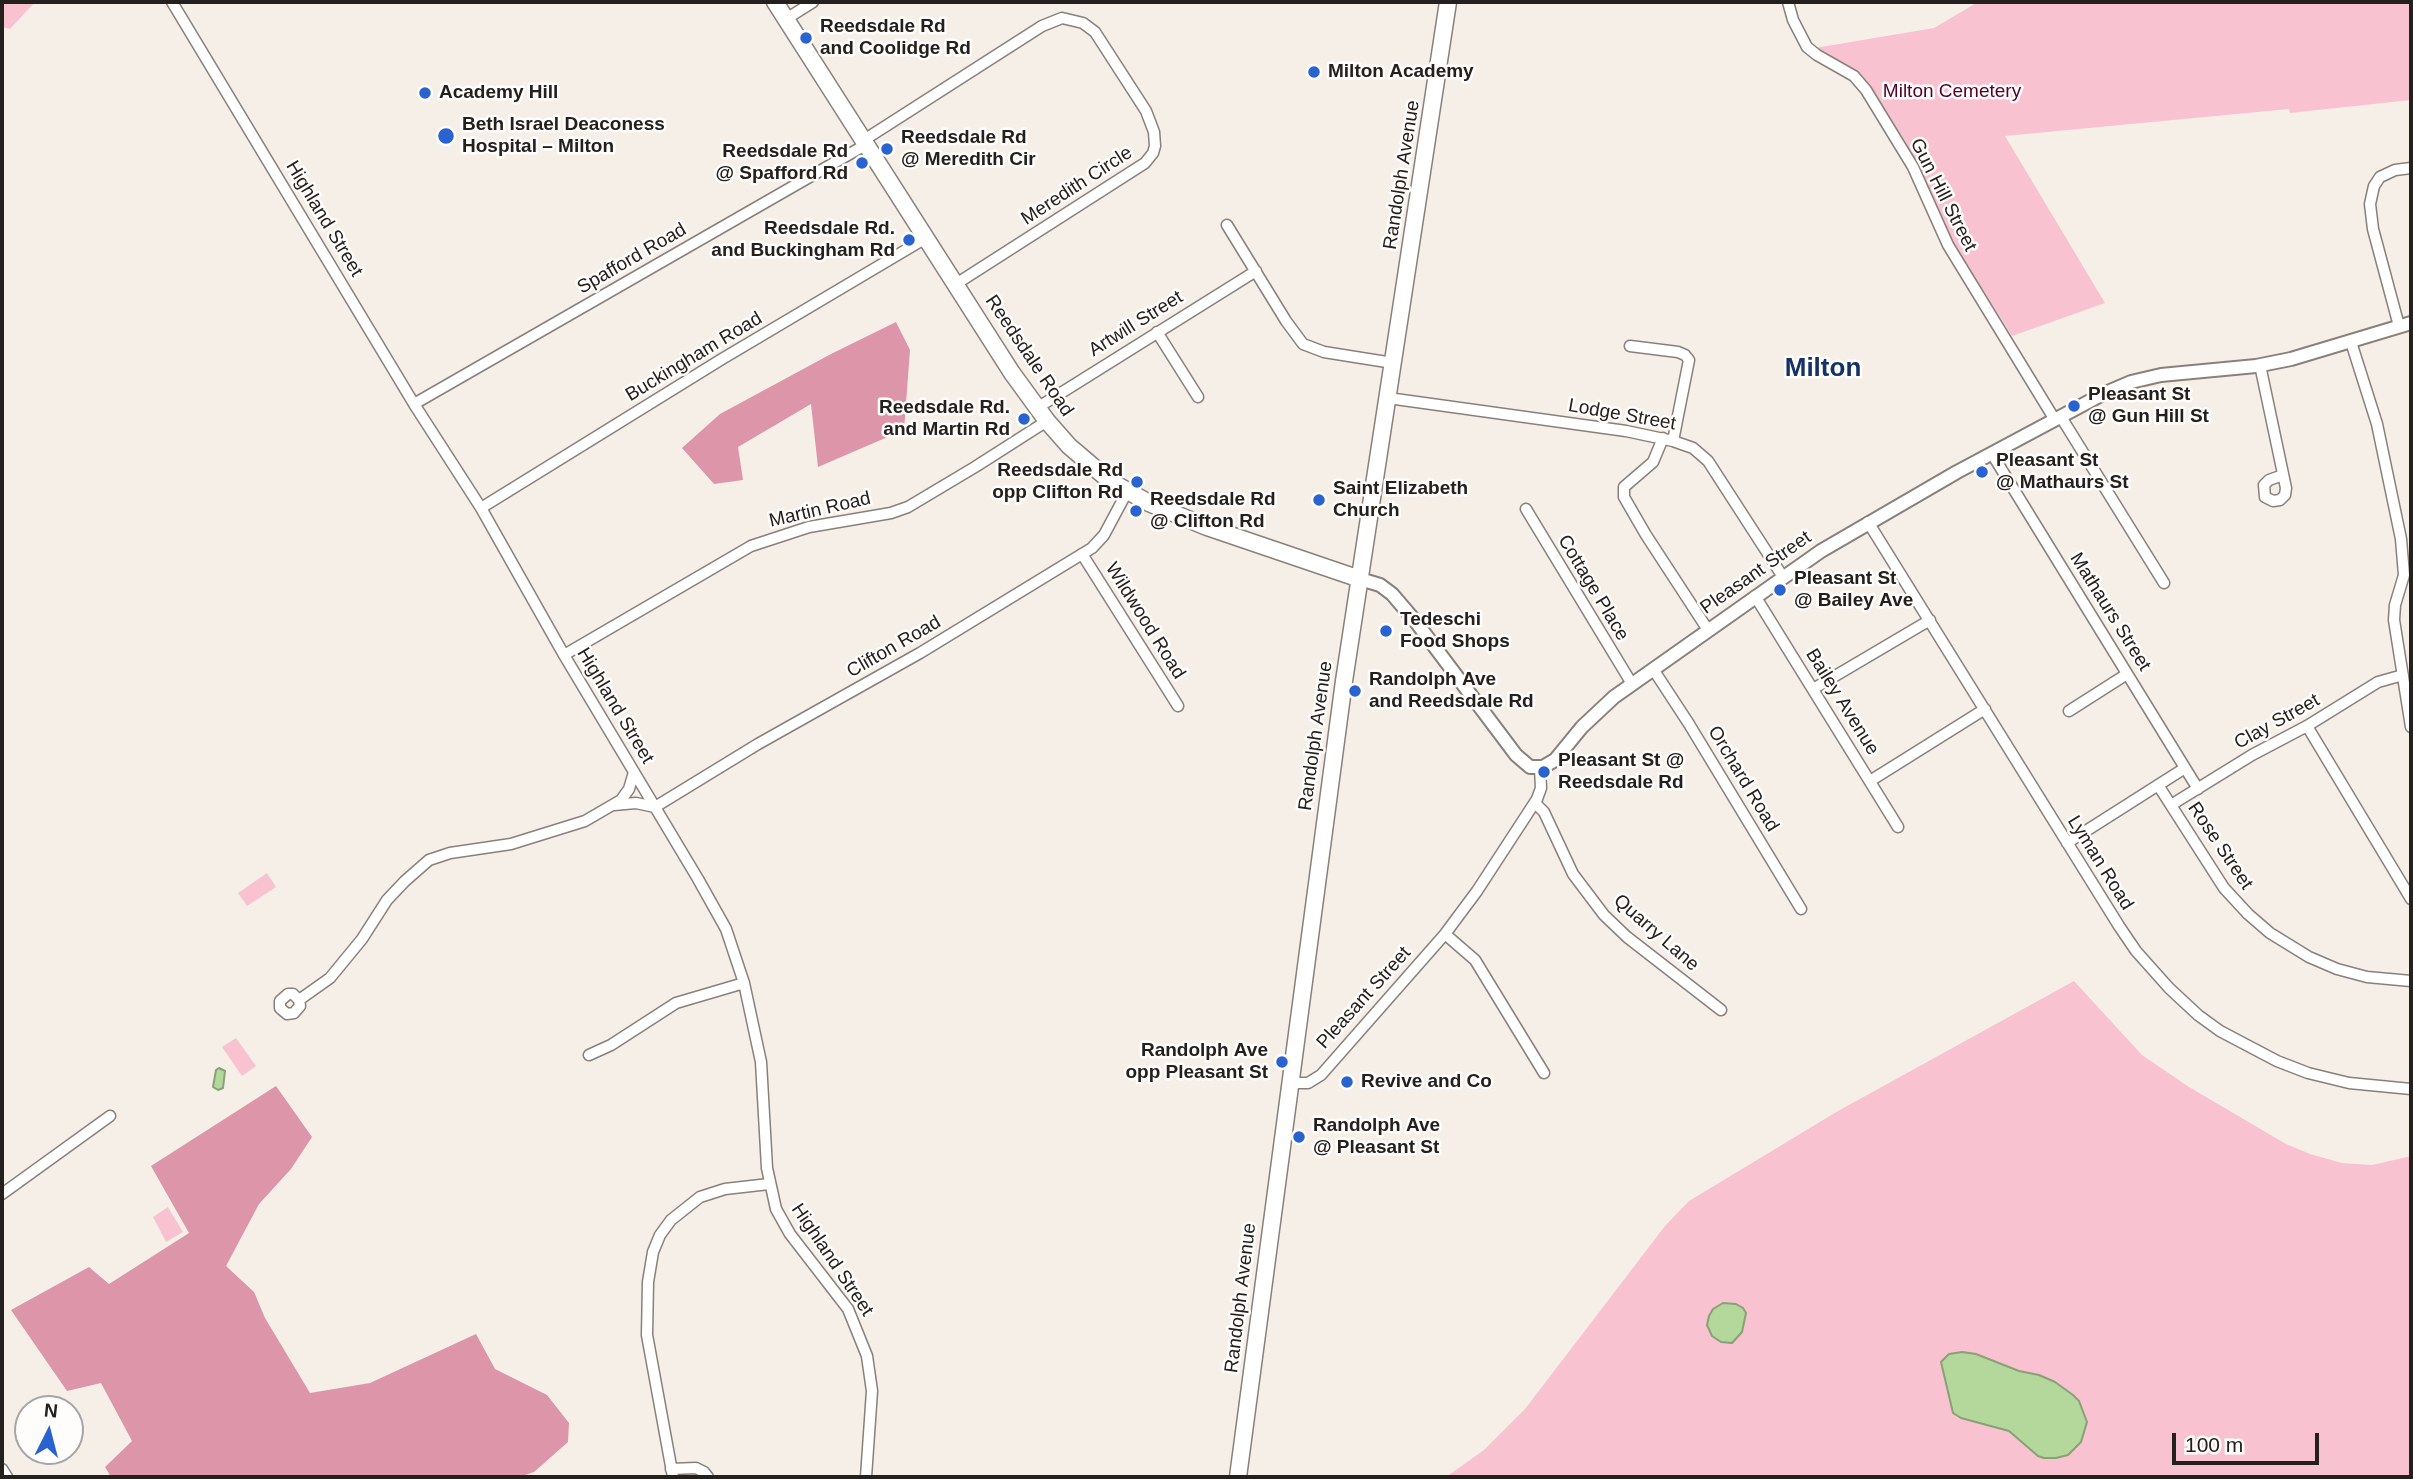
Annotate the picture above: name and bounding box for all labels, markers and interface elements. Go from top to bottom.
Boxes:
place label: Reedsdale Rd and Coolidge Rd [820,16,971,60]
marker: Reedsdale Rd and Coolidge Rd [798,30,814,46]
place label: Milton Academy [1328,61,1474,83]
marker: Milton Academy [1306,64,1322,80]
park label: Milton Cemetery [1883,81,2021,103]
place label: Academy Hill [439,82,558,104]
marker: Academy Hill [417,85,433,101]
street label: Randolph Avenue [1379,99,1425,251]
place label: Beth Israel Deaconess Hospital – Milton [462,114,665,158]
marker: Beth Israel Deaconess Hospital – Milton [436,126,456,146]
place label: Reedsdale Rd @ Meredith Cir [901,127,1036,171]
street label: Gun Hill Street [1905,135,1981,255]
place label: Reedsdale Rd @ Spafford Rd [715,141,848,185]
marker: Reedsdale Rd @ Meredith Cir [879,141,895,157]
street label: Meredith Circle [1017,142,1137,230]
marker: Reedsdale Rd @ Spafford Rd [854,155,870,171]
street label: Highland Street [281,157,367,281]
place label: Reedsdale Rd. and Buckingham Rd [711,218,895,262]
street label: Spafford Road [573,219,691,299]
marker: Reedsdale Rd. and Buckingham Rd [901,232,917,248]
street label: Artwill Street [1085,286,1187,362]
street label: Reedsdale Road [980,291,1078,421]
street label: Buckingham Road [622,307,766,407]
district label: Milton [1785,353,1861,385]
place label: Pleasant St @ Gun Hill St [2088,384,2209,428]
street label: Lodge Street [1566,394,1678,436]
place label: Reedsdale Rd. and Martin Rd [879,397,1010,441]
marker: Pleasant St @ Gun Hill St [2066,398,2082,414]
marker: Reedsdale Rd. and Martin Rd [1016,411,1032,427]
place label: Pleasant St @ Mathaurs St [1996,450,2129,494]
place label: Reedsdale Rd opp Clifton Rd [992,460,1123,504]
marker: Pleasant St @ Mathaurs St [1974,464,1990,480]
marker: Reedsdale Rd opp Clifton Rd [1129,474,1145,490]
place label: Saint Elizabeth Church [1333,478,1468,522]
street label: Martin Road [767,487,873,533]
place label: Reedsdale Rd @ Clifton Rd [1150,489,1276,533]
marker: Saint Elizabeth Church [1311,492,1327,508]
marker: Reedsdale Rd @ Clifton Rd [1128,503,1144,519]
street label: Pleasant Street [1696,526,1816,620]
street label: Cottage Place [1552,531,1634,645]
street label: Mathaurs Street [2065,549,2155,675]
street label: Wildwood Road [1100,559,1190,683]
place label: Pleasant St @ Bailey Ave [1794,568,1913,612]
marker: Pleasant St @ Bailey Ave [1772,582,1788,598]
place label: Tedeschi Food Shops [1400,609,1510,653]
street label: Clifton Road [843,611,945,683]
marker: Tedeschi Food Shops [1378,623,1394,639]
street label: Highland Street [572,644,658,768]
street label: Bailey Avenue [1800,645,1884,759]
street label: Randolph Avenue [1294,660,1338,812]
place label: Randolph Ave and Reedsdale Rd [1369,669,1534,713]
marker: Randolph Ave and Reedsdale Rd [1347,683,1363,699]
street label: Clay Street [2230,689,2324,755]
street label: Orchard Road [1702,722,1784,836]
place label: Pleasant St @ Reedsdale Rd [1558,750,1684,794]
marker: Pleasant St @ Reedsdale Rd [1536,764,1552,780]
street label: Rose Street [2182,798,2258,894]
street label: Lyman Road [2062,812,2138,914]
street label: Quarry Lane [1609,890,1703,976]
street label: Pleasant Street [1312,942,1416,1054]
place label: Randolph Ave opp Pleasant St [1125,1040,1268,1084]
marker: Randolph Ave opp Pleasant St [1274,1054,1290,1070]
place label: Revive and Co [1361,1071,1492,1093]
marker: Revive and Co [1339,1074,1355,1090]
place label: Randolph Ave @ Pleasant St [1313,1115,1440,1159]
marker: Randolph Ave @ Pleasant St [1291,1129,1307,1145]
street label: Highland Street [786,1199,878,1321]
street label: Randolph Avenue [1221,1222,1261,1374]
north arrow [14,1395,84,1465]
text: N [43,1399,59,1422]
scale bar [2175,1420,2322,1464]
text: 100 m [2185,1433,2243,1456]

